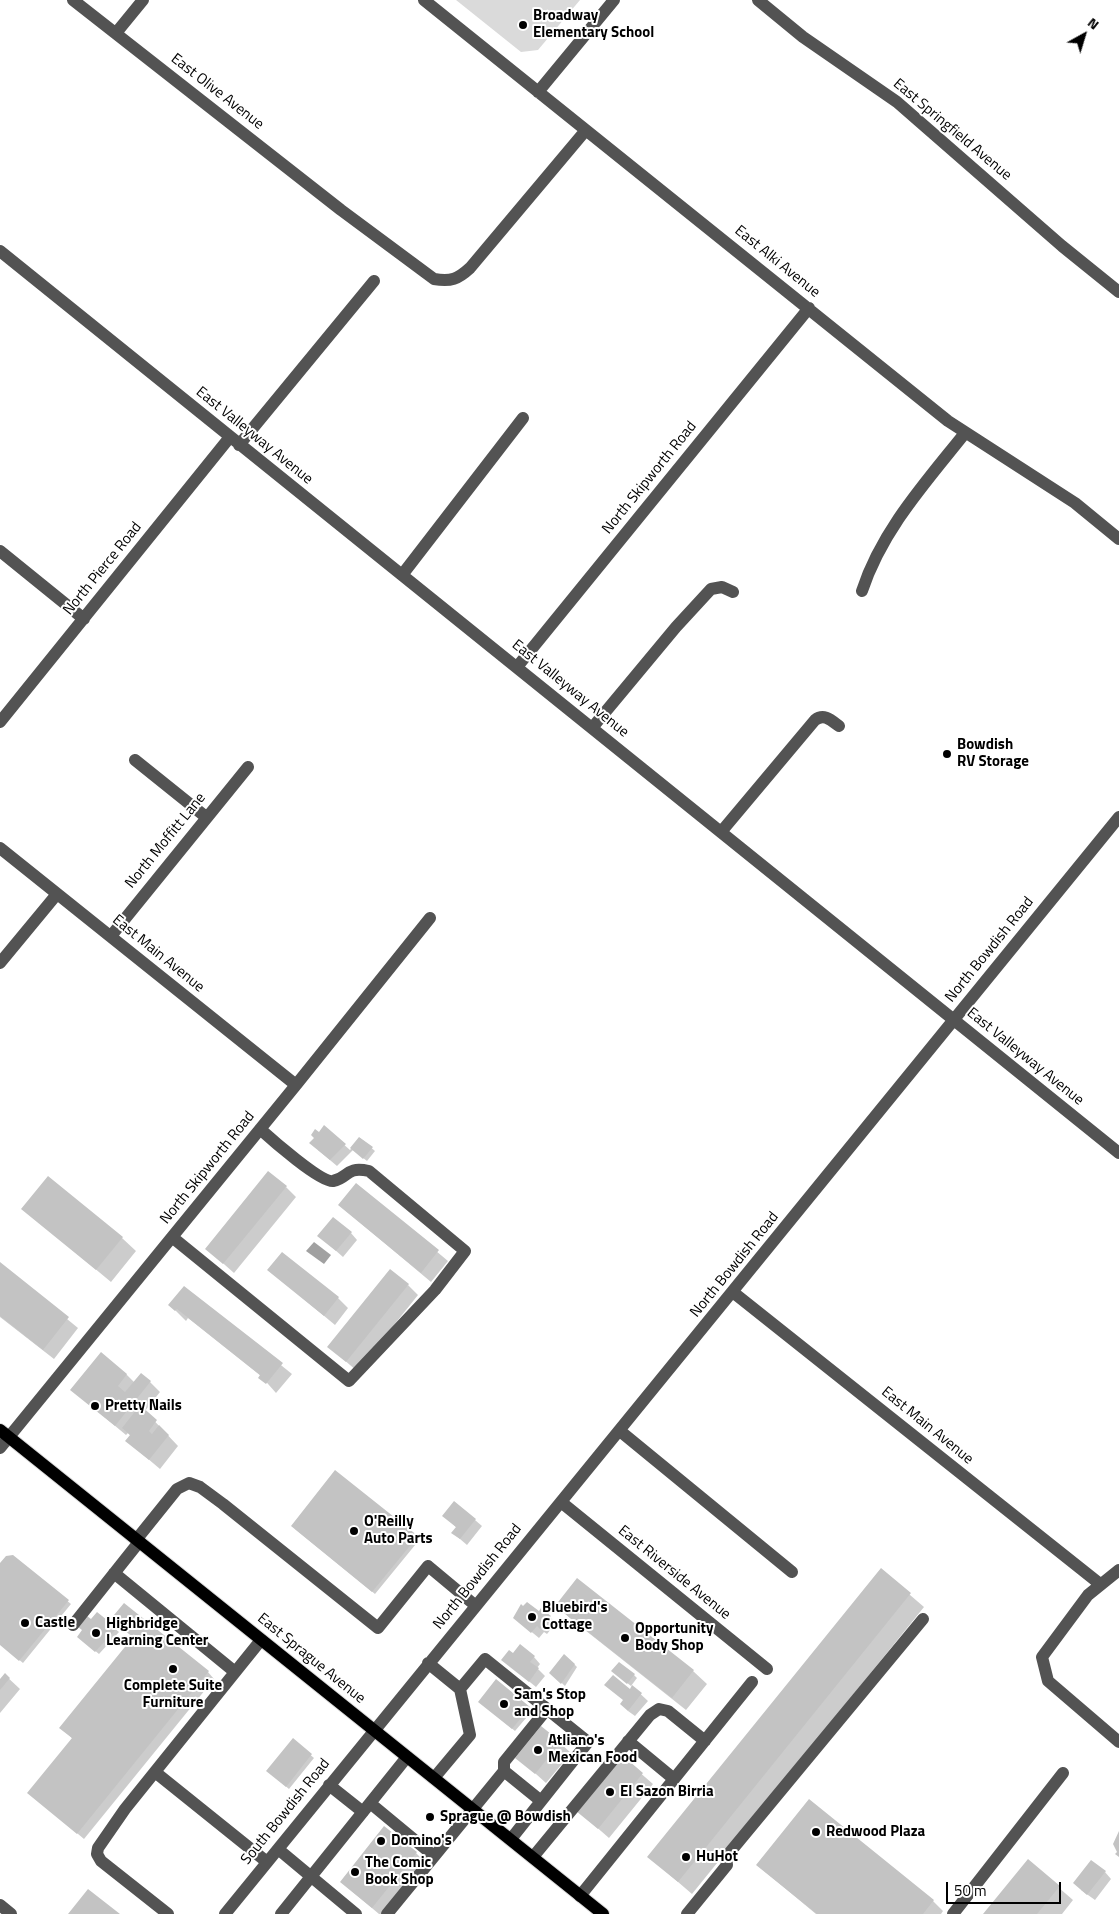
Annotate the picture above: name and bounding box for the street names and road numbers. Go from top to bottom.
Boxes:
street label: East Olive Avenue [167,50,267,134]
street label: East Springfield Avenue [889,75,1015,185]
street label: East Alki Avenue [731,222,823,302]
street label: East Valleyway Avenue [192,383,316,489]
street label: North Skipworth Road [599,418,701,538]
street label: North Pierce Road [60,519,146,619]
street label: East Valleyway Avenue [508,636,632,742]
street label: North Moffitt Lane [122,790,210,892]
street label: North Bowdish Road [942,894,1038,1006]
street label: East Main Avenue [108,911,208,997]
street label: East Valleyway Avenue [963,1004,1087,1110]
street label: North Skipworth Road [157,1108,259,1228]
street label: North Bowdish Road [687,1209,783,1321]
street label: East Main Avenue [877,1383,977,1469]
street label: North Bowdish Road [430,1521,526,1633]
street label: East Riverside Avenue [614,1522,734,1624]
street label: East Sprague Avenue [253,1610,369,1708]
street label: South Bowdish Road [238,1755,334,1869]

